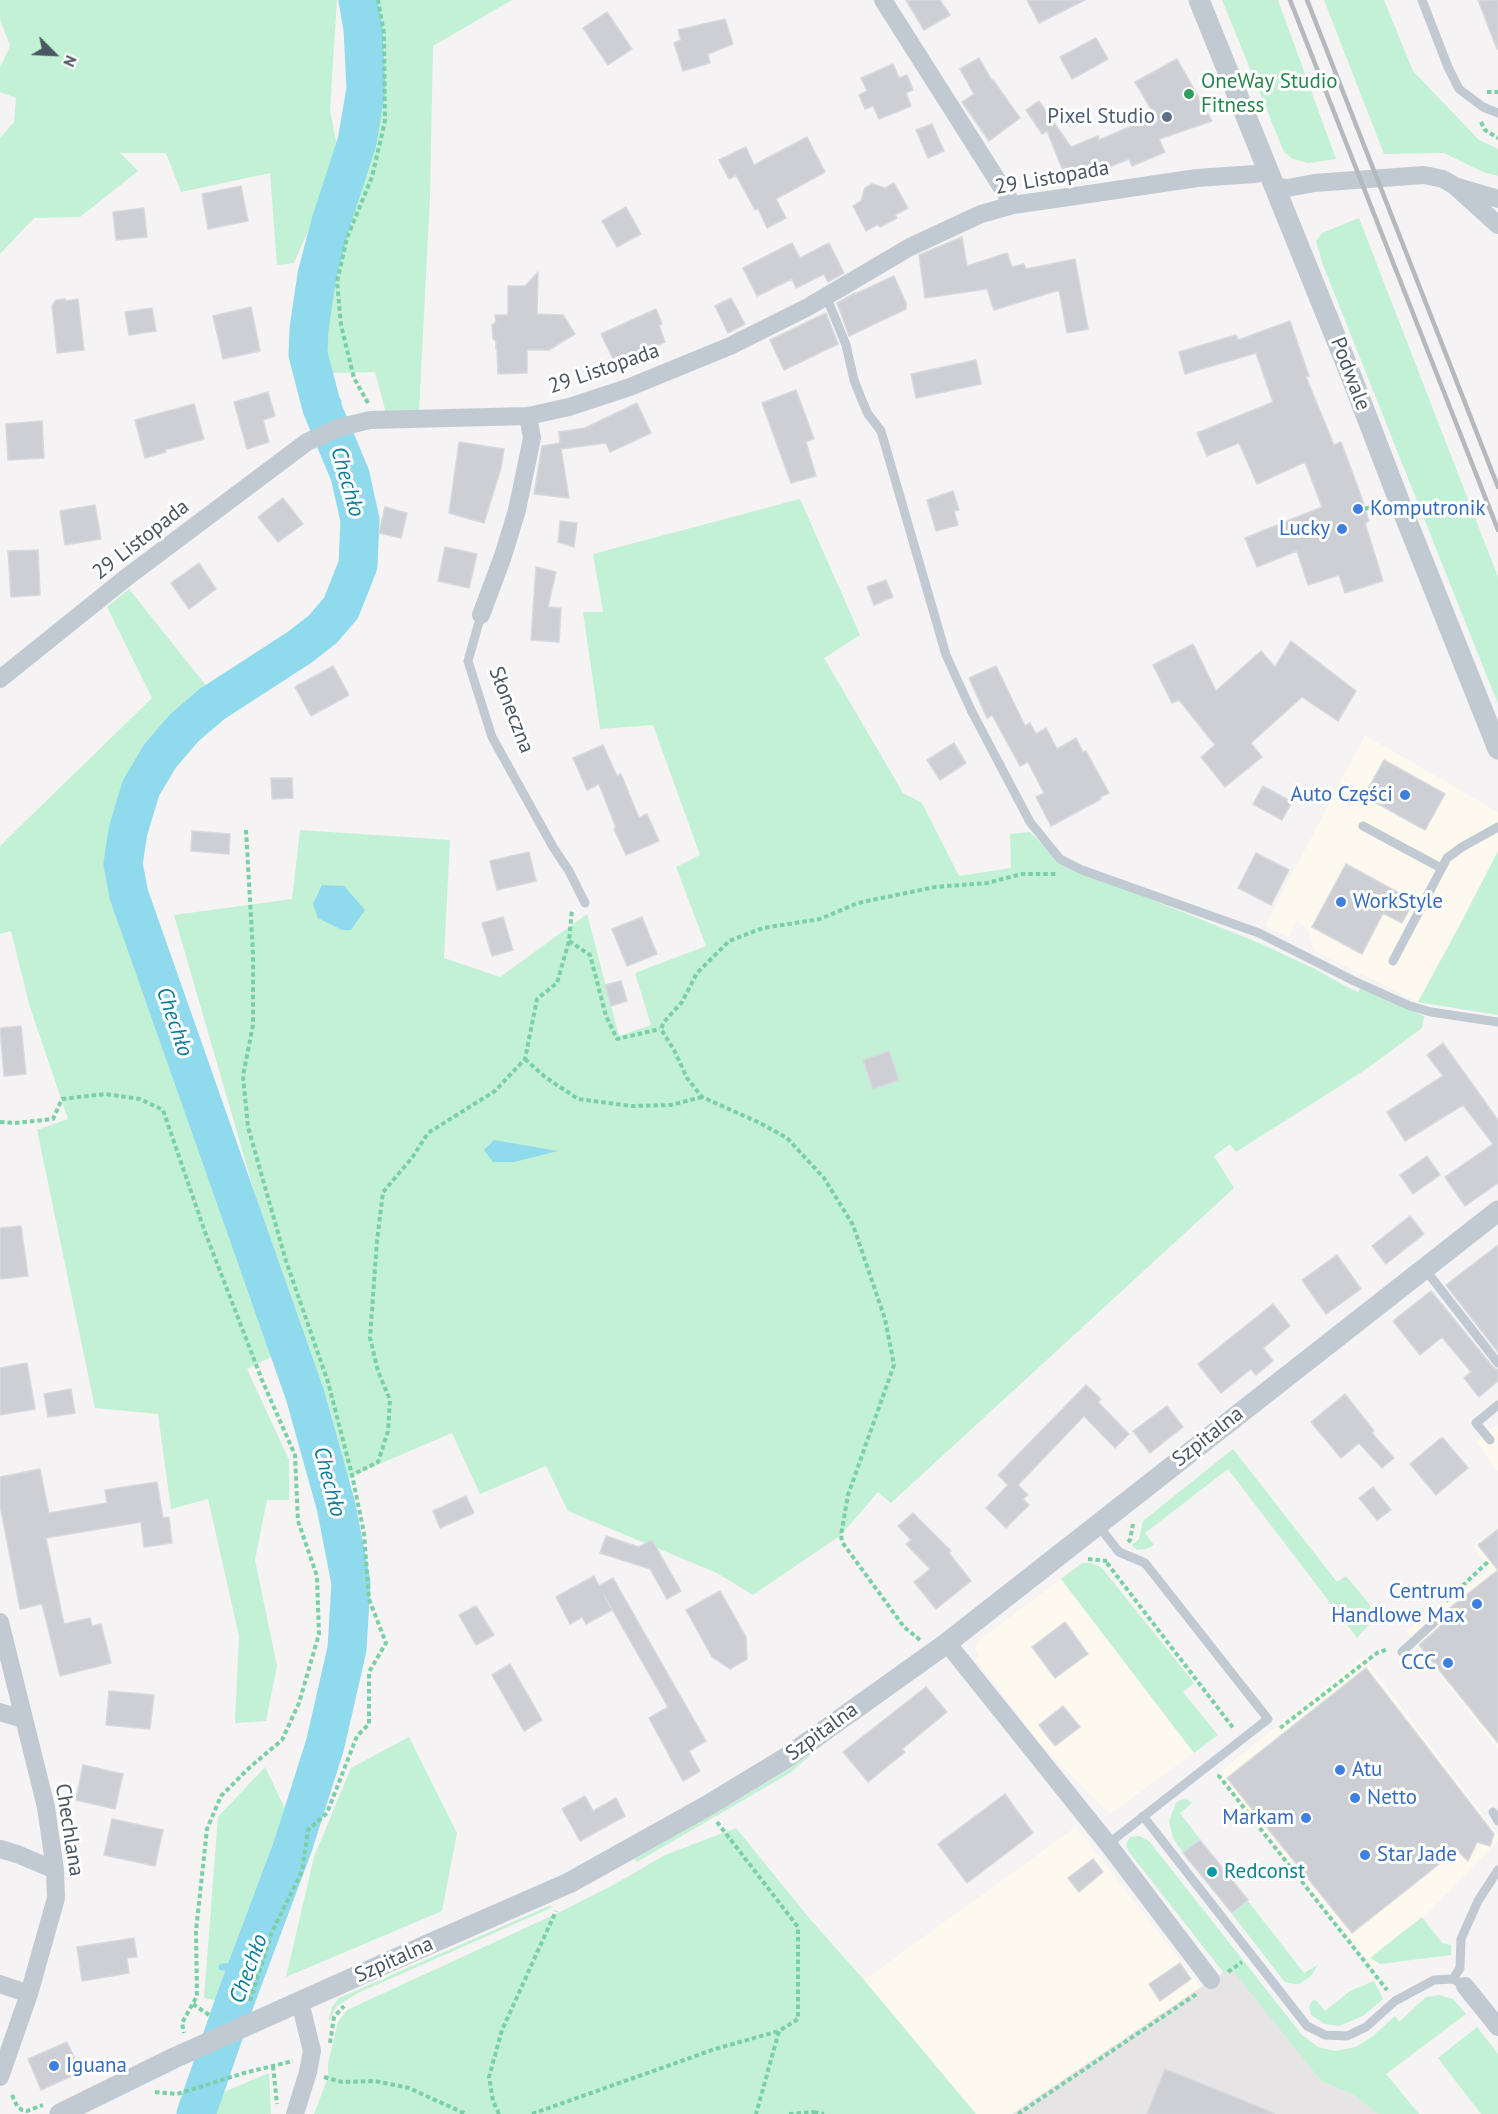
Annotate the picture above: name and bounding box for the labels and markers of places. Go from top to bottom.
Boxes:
place label: OneWay Studio Fitness [1201,69,1338,119]
marker: OneWay Studio Fitness [1182,87,1196,101]
place label: Pixel Studio [1047,104,1155,130]
marker: Pixel Studio [1160,110,1174,124]
place label: Komputronik [1370,496,1485,522]
marker: Komputronik [1351,502,1365,516]
place label: Lucky [1279,516,1330,542]
marker: Lucky [1335,522,1349,536]
place label: Auto Części [1290,782,1393,808]
marker: Auto Części [1398,788,1412,802]
place label: WorkStyle [1353,889,1443,915]
marker: WorkStyle [1334,895,1348,909]
place label: Centrum Handlowe Max [1331,1579,1465,1629]
marker: Centrum Handlowe Max [1470,1597,1484,1611]
place label: CCC [1401,1650,1436,1676]
marker: CCC [1441,1656,1455,1670]
place label: Atu [1352,1757,1382,1783]
marker: Atu [1333,1763,1347,1777]
place label: Netto [1367,1785,1417,1811]
marker: Netto [1348,1791,1362,1805]
place label: Markam [1222,1805,1294,1831]
marker: Markam [1299,1811,1313,1825]
place label: Star Jade [1377,1842,1457,1868]
marker: Star Jade [1358,1848,1372,1862]
place label: Redconst [1224,1859,1305,1885]
marker: Redconst [1205,1865,1219,1879]
place label: Iguana [66,2053,127,2079]
marker: Iguana [47,2059,61,2073]

